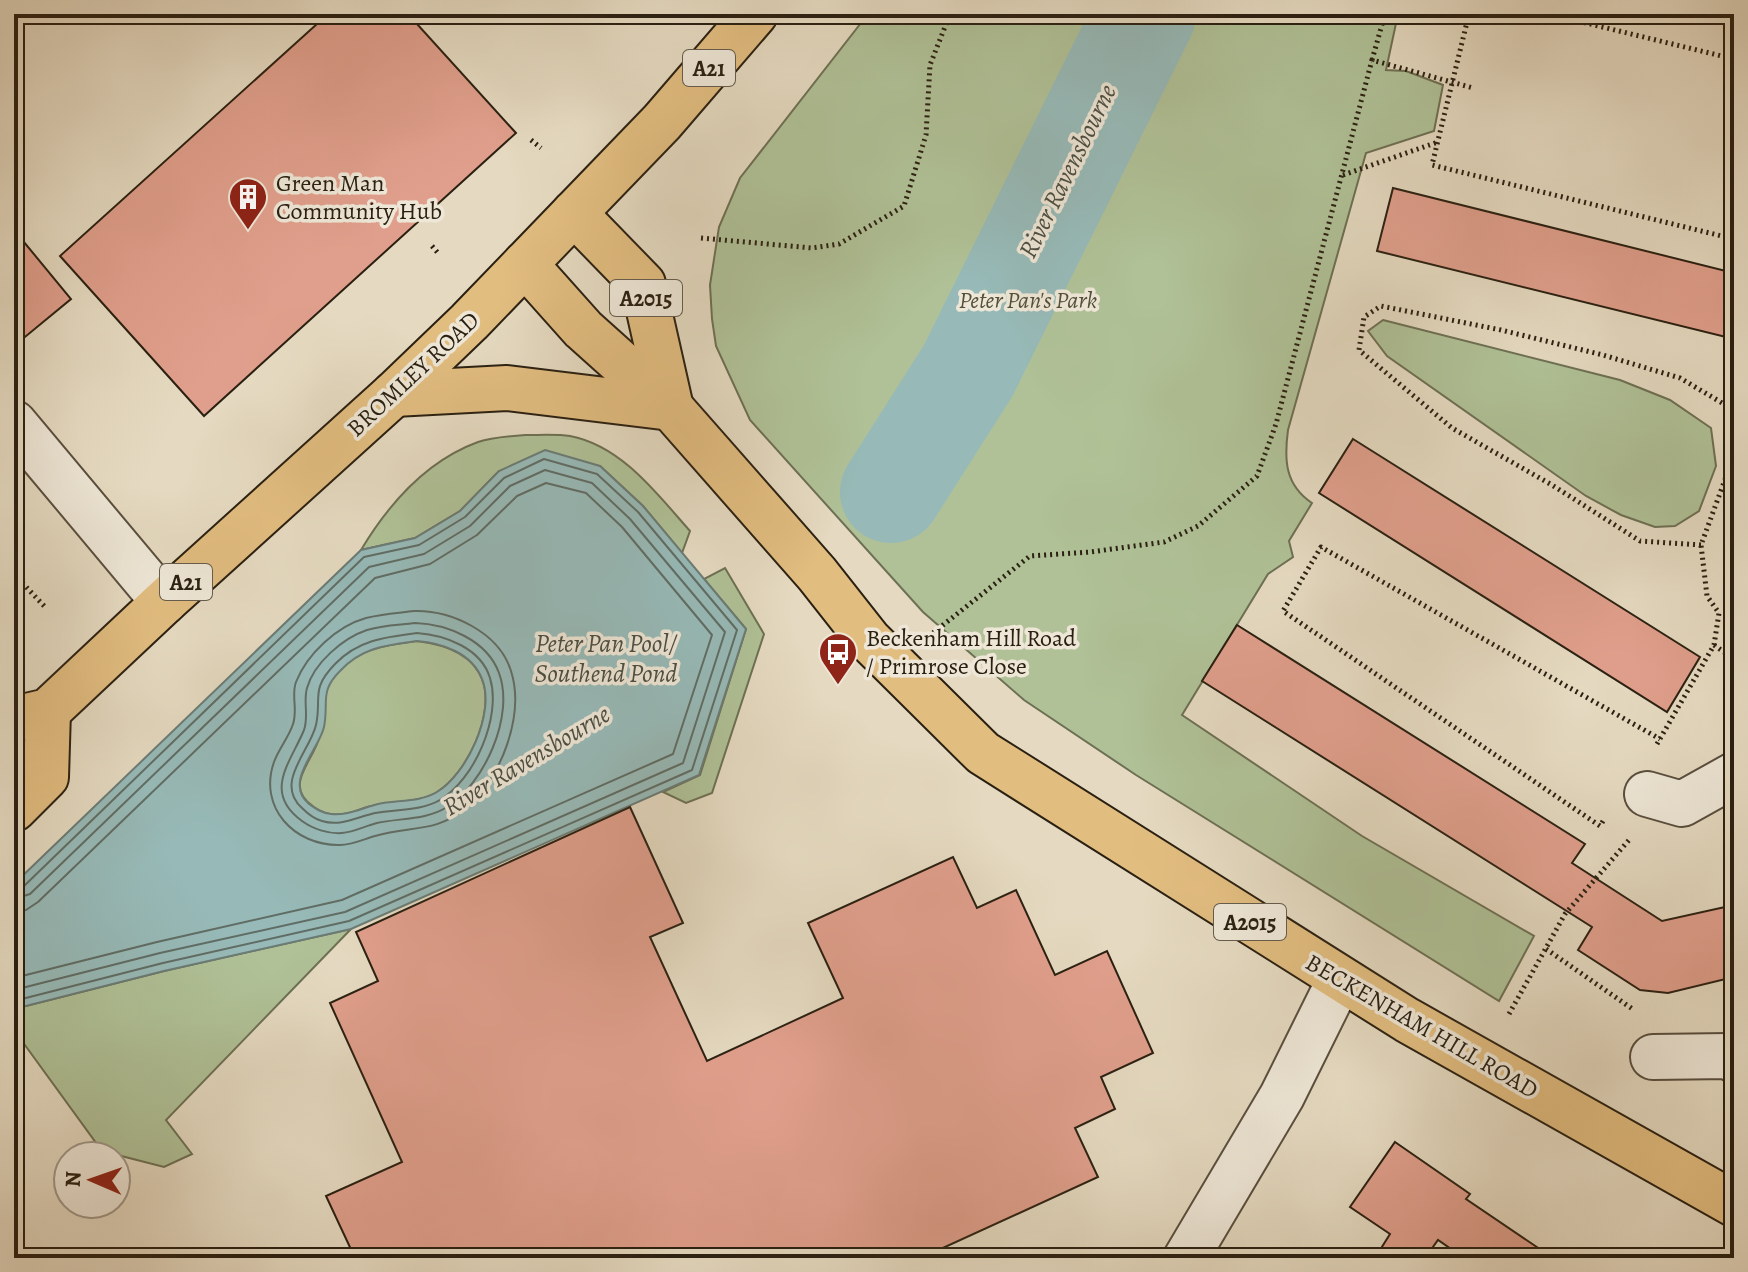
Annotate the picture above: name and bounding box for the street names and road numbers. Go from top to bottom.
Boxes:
road number: A21 [683,50,735,86]
road number: A2015 [610,280,682,316]
street label: BROMLEY ROAD [340,304,486,444]
road number: A21 [160,564,212,600]
road number: A2015 [1214,904,1286,940]
street label: BECKENHAM HILL ROAD [1300,946,1544,1106]

